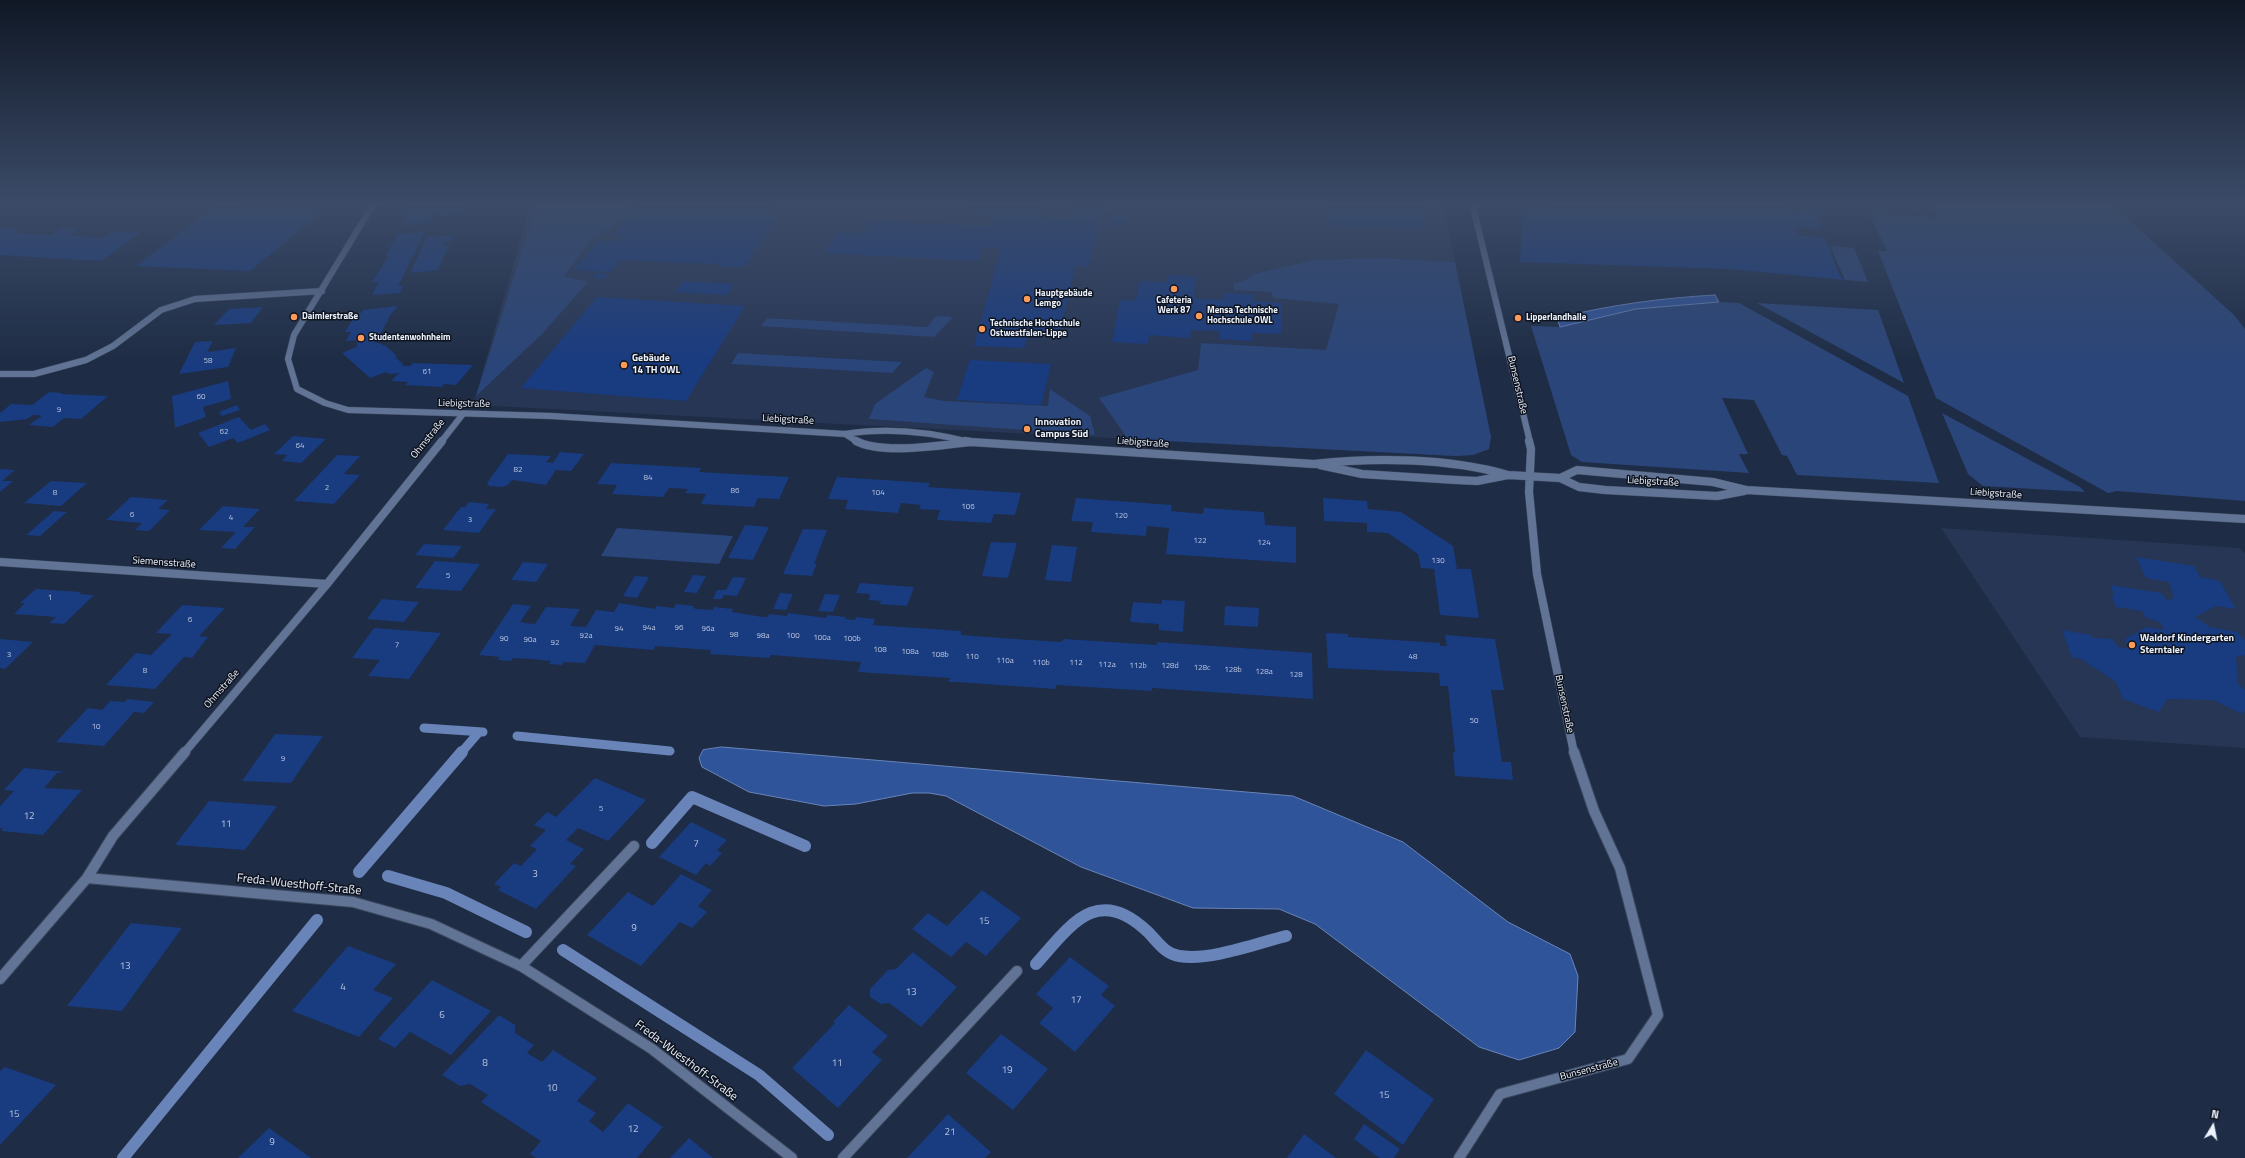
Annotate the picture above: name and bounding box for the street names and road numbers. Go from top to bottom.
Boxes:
street label: Bunsenstraße [1504,355,1530,415]
street label: Liebigstraße [438,398,490,410]
street label: Liebigstraße [762,413,814,427]
street label: Ohmstraße [408,417,448,461]
street label: Liebigstraße [1117,435,1169,451]
street label: Liebigstraße [1627,475,1679,489]
street label: Liebigstraße [1970,486,2022,502]
street label: Siemensstraße [132,555,196,571]
street label: Ohmstraße [202,667,242,711]
street label: Bunsenstraße [1552,674,1576,734]
street label: Freda-Wuesthoff-Straße [236,871,362,899]
street label: Freda-Wuesthoff-Straße [632,1018,740,1104]
street label: Bunsenstraße [1559,1057,1619,1083]

